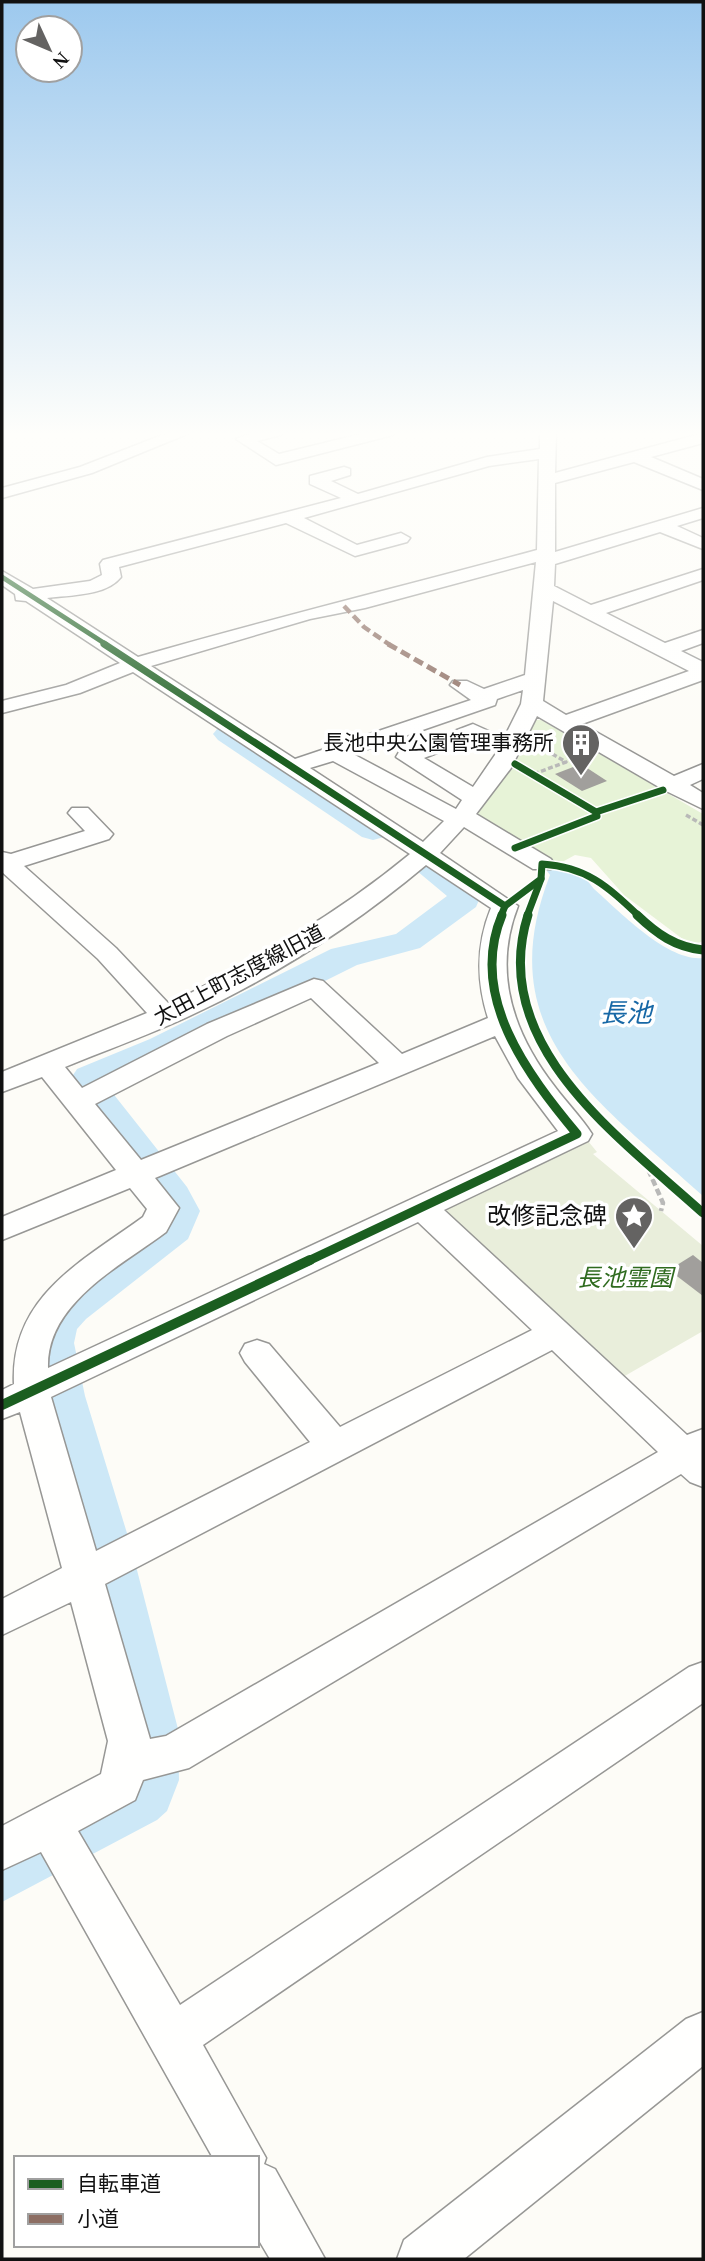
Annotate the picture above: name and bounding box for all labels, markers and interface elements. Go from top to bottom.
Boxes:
north arrow [14,14,84,84]
text: N [48,48,73,73]
building icon: 長池中央公園管理事務所 [560,722,602,777]
place label: 長池中央公園管理事務所 [323,731,554,755]
street label: 太田上町志度線旧道 [150,920,328,1030]
water label: 長池 [600,999,655,1028]
place icon: 改修記念碑 [613,1195,655,1250]
place label: 改修記念碑 [487,1203,607,1229]
park label: 長池霊園 [577,1265,676,1291]
legend [14,2156,259,2247]
text: 自転車道 [77,2172,161,2196]
text: 小道 [77,2207,119,2231]

